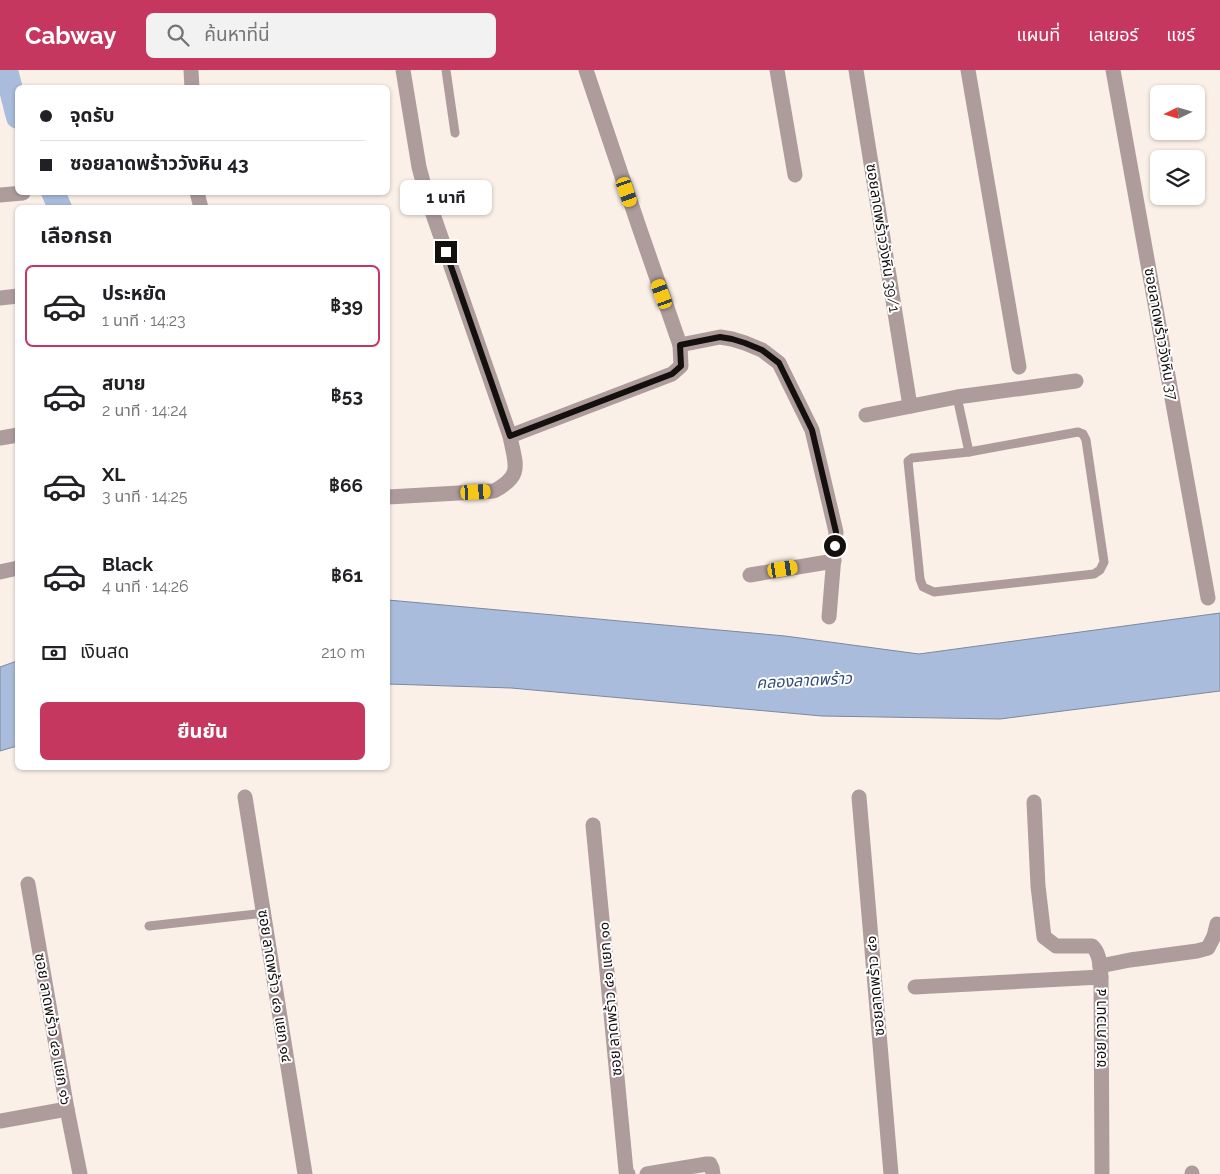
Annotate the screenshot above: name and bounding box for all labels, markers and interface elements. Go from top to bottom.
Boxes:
search box [146,13,496,58]
text: Cabway [25,21,116,50]
icon: search [164,21,192,49]
text: ค้นหาที่นี่ [204,23,270,45]
text: แผนที่ [1016,24,1060,45]
text: เลเยอร์ [1088,24,1138,45]
text: แชร์ [1166,24,1195,45]
north arrow [1150,85,1205,140]
map controls [1150,85,1205,205]
text: จุดรับ [70,104,115,126]
button: layers [1150,150,1205,205]
text: ซอยลาดพร้าววังหิน 43 [70,152,249,174]
street label: ซอยลาดพร้าววังหิน 39/1 [862,162,904,314]
car [615,175,638,209]
callout: 1 นาที [400,180,492,214]
text: 1 นาที [426,188,466,207]
text: เลือกรถ [40,222,113,248]
route end [435,241,457,263]
street label: ซอยลาดพร้าววังหิน 37 [1140,266,1182,402]
car [649,277,674,311]
text: ประหยัด [102,282,166,304]
icon: car [42,284,87,329]
text: ฿39 [330,294,363,316]
text: 1 นาที · 14:23 [102,311,186,330]
text: สบาย [102,372,146,394]
icon: car [42,374,87,419]
text: ฿53 [331,384,363,406]
text: 2 นาที · 14:24 [102,401,187,420]
text: XL [102,463,125,485]
icon: car [42,464,87,509]
text: ฿66 [329,474,363,496]
car [460,484,491,500]
text: 3 นาที · 14:25 [102,487,188,506]
route start [824,535,846,557]
text: Black [102,553,153,575]
icon: car [42,554,87,599]
car [767,559,798,579]
text: ฿61 [331,564,363,586]
text: 4 นาที · 14:26 [102,577,189,596]
icon: cash [40,639,68,667]
text: เงินสด [80,640,129,662]
text: 210 m [321,643,365,662]
water label: คลองลาดพร้าว [756,668,853,692]
button: ยืนยัน [40,702,365,760]
street label: ซอย ลาดพร้าว ๔๑ แยก ๑๔ [254,908,296,1064]
street label: ซอย ลาดพร้าว ๔๑ แยก ๑๐ [594,921,626,1077]
street label: ซอยลาดพร้าว ๔๑ [862,935,888,1037]
street label: ซอย ลาดพร้าว ๔๑ แยก ๑๖ [31,952,75,1106]
street label: ซอย ภาวนา ๔ [1092,988,1110,1068]

